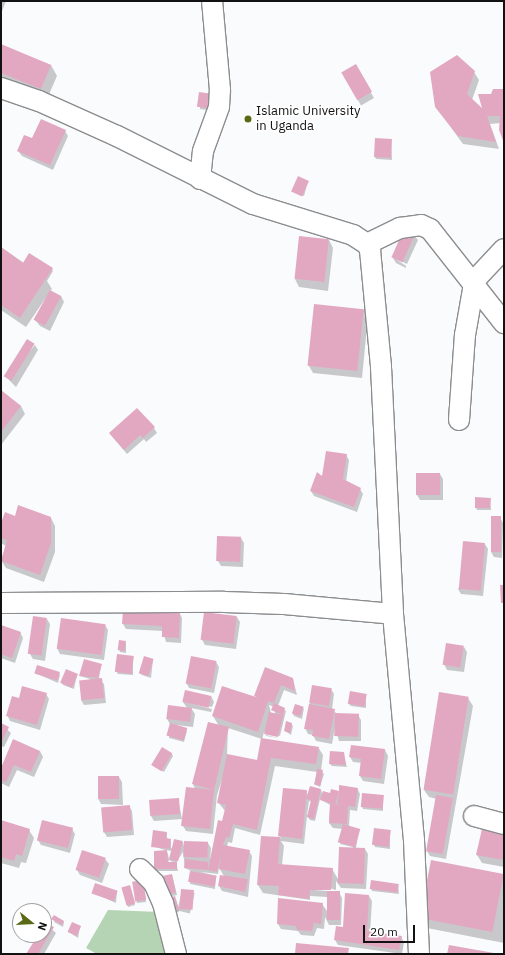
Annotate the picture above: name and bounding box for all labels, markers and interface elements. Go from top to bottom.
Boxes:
place label: Islamic University in Uganda [256,104,360,135]
marker: Islamic University in Uganda [243,114,253,124]
north arrow [12,903,52,943]
scale bar [365,917,417,943]
text: N [35,920,50,932]
text: 20 m [370,924,398,939]

